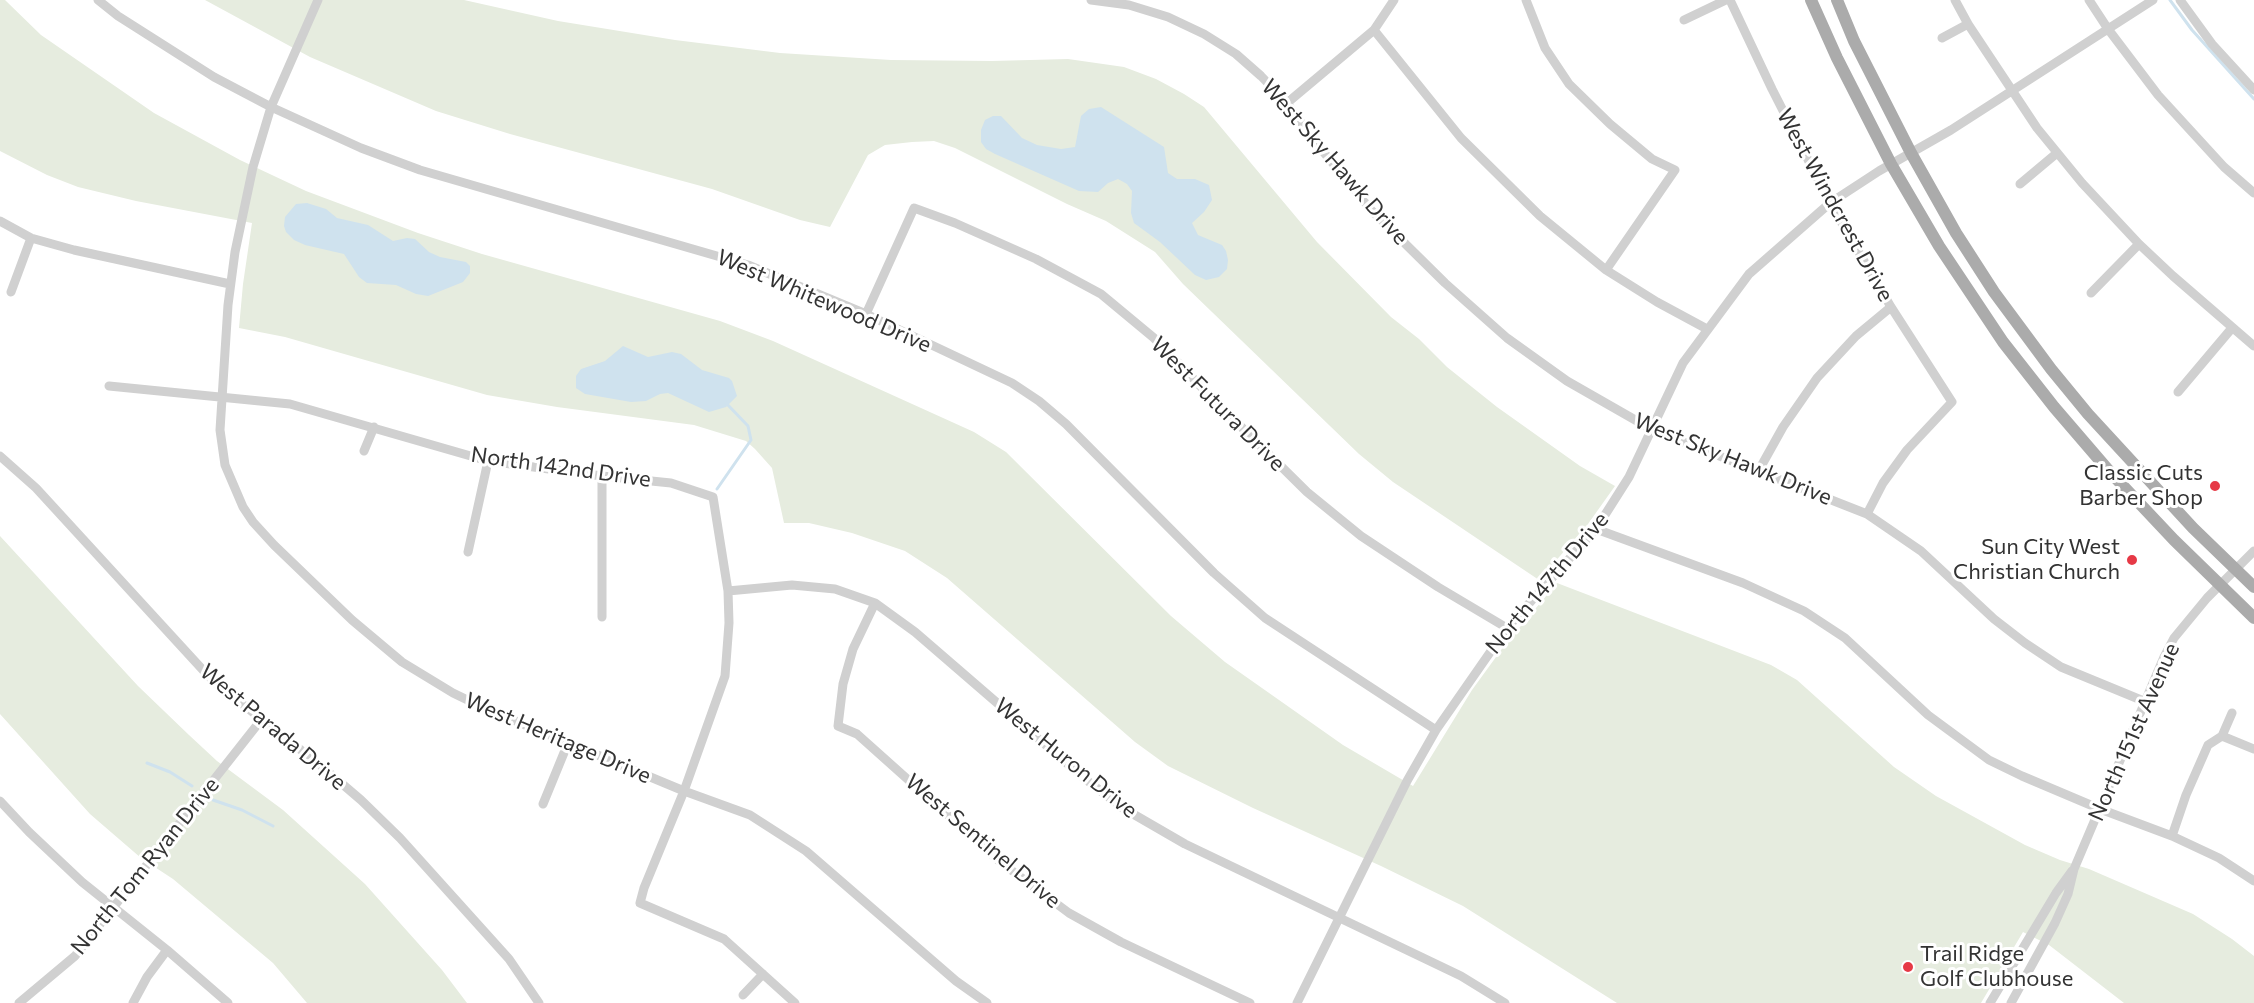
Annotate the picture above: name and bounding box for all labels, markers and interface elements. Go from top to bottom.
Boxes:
street label: West Sky Hawk Drive [1256,74,1414,250]
street label: West Windcrest Drive [1771,104,1899,306]
street label: West Whitewood Drive [713,244,935,358]
street label: West Futura Drive [1145,331,1291,477]
street label: West Sky Hawk Drive [1630,407,1836,511]
street label: North 142nd Drive [469,441,653,493]
place label: Classic Cuts Barber Shop [2079,460,2203,512]
marker: Classic Cuts Barber Shop [2208,479,2222,493]
street label: North 147th Drive [1480,507,1614,659]
place label: Sun City West Christian Church [1953,534,2120,586]
marker: Sun City West Christian Church [2125,553,2139,567]
street label: North 151st Avenue [2083,639,2185,825]
street label: West Parada Drive [195,658,351,796]
street label: West Heritage Drive [461,687,655,789]
street label: West Huron Drive [989,692,1143,824]
street label: West Sentinel Drive [900,768,1066,914]
street label: North Tom Ryan Drive [65,772,225,960]
place label: Trail Ridge Golf Clubhouse [1920,941,2073,992]
marker: Trail Ridge Golf Clubhouse [1901,960,1915,974]

